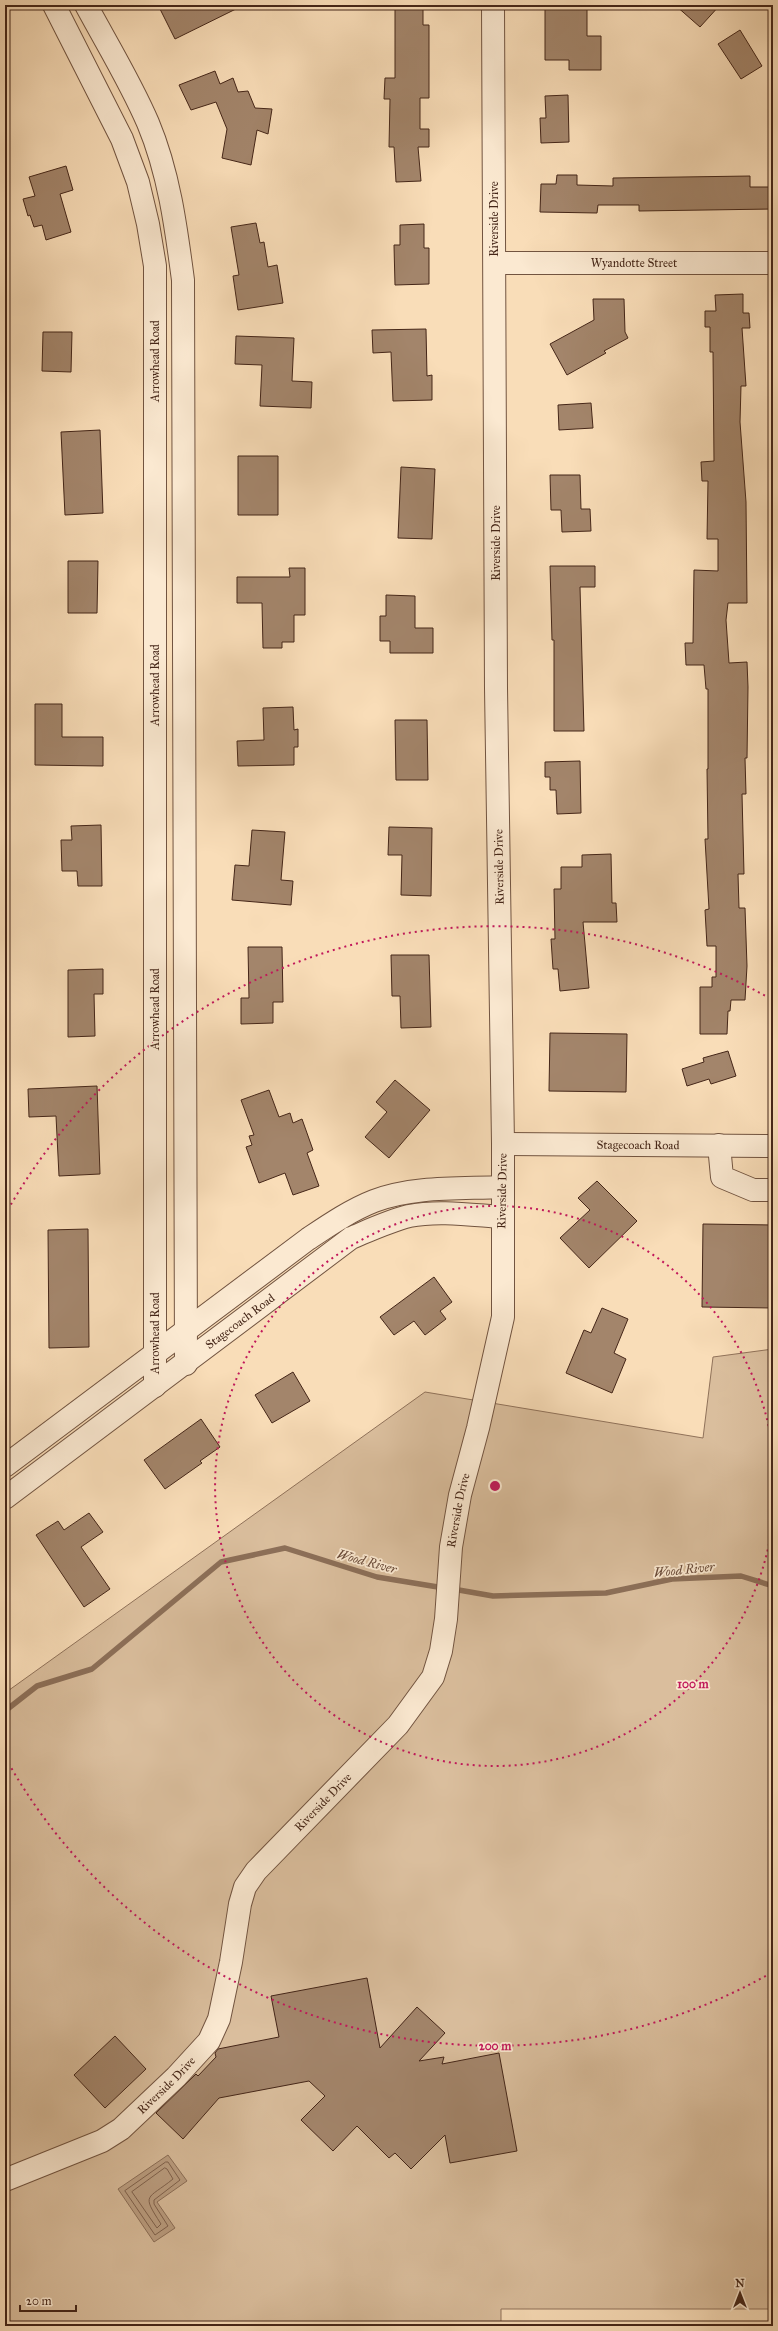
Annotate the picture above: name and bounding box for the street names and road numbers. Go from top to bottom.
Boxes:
street label: Riverside Drive [487,181,501,257]
street label: Wyandotte Street [591,256,678,270]
street label: Arrowhead Road [148,320,162,403]
street label: Riverside Drive [489,505,503,581]
street label: Arrowhead Road [148,644,162,727]
street label: Riverside Drive [491,829,507,905]
street label: Arrowhead Road [148,968,162,1051]
street label: Stagecoach Road [596,1138,680,1153]
street label: Riverside Drive [494,1153,510,1229]
street label: Stagecoach Road [203,1291,277,1352]
street label: Arrowhead Road [148,1292,162,1375]
street label: Riverside Drive [444,1471,473,1549]
street label: Riverside Drive [292,1770,355,1834]
street label: Riverside Drive [134,2054,198,2117]

